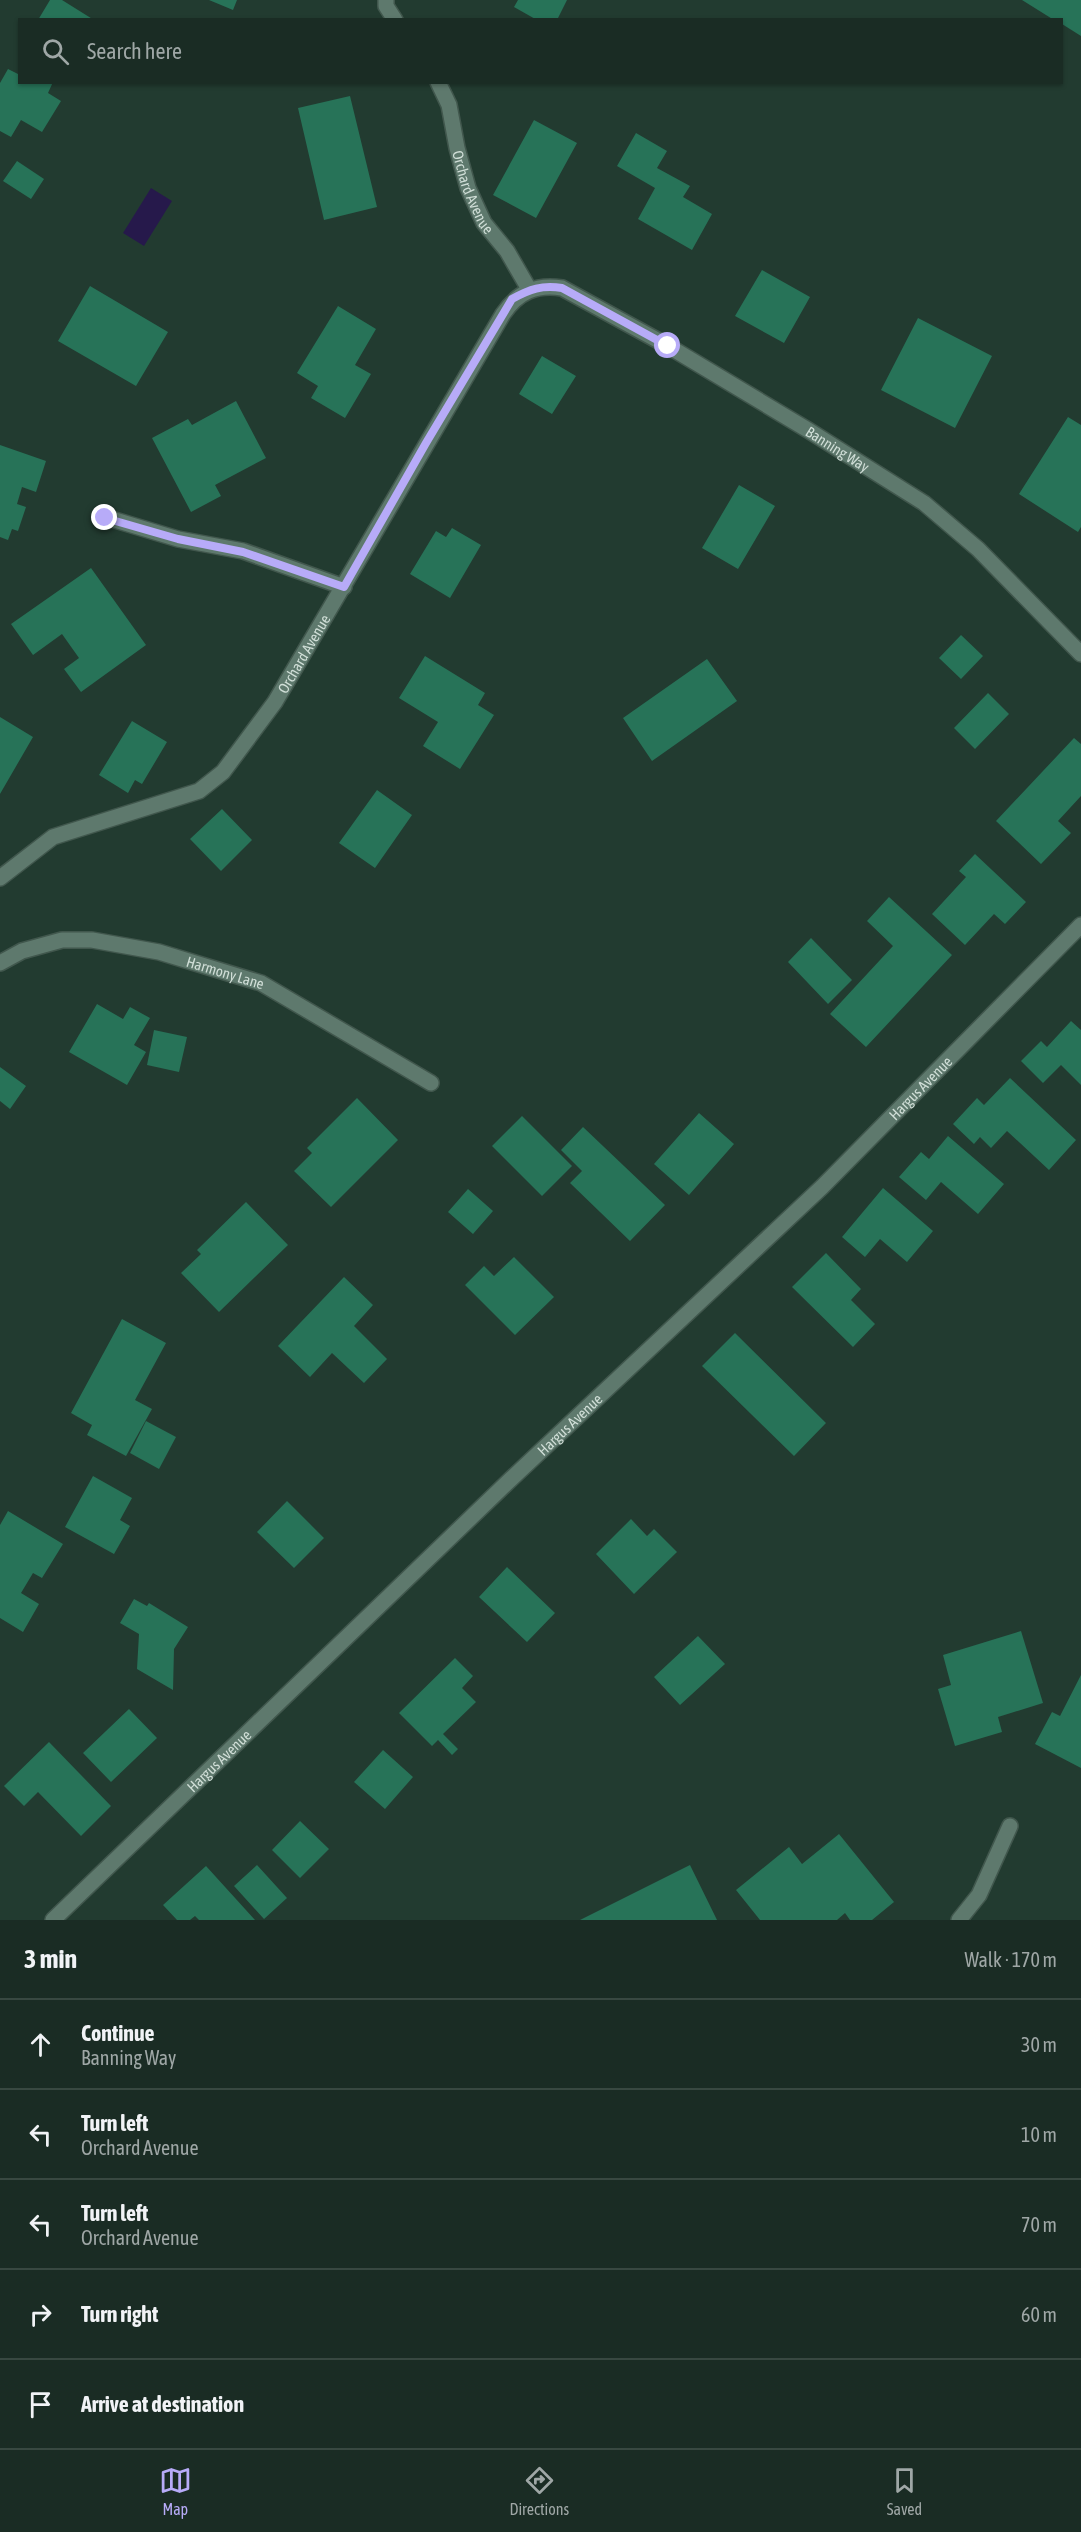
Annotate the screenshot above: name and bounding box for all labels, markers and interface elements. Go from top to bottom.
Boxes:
search box [18,18,1063,84]
icon: search [39,35,72,68]
text: Search here [87,38,182,64]
street label: Orchard Avenue [450,148,498,237]
route start [654,332,680,358]
street label: Banning Way [803,423,873,475]
route end [91,504,117,530]
street label: Orchard Avenue [274,611,333,696]
street label: Harmony Lane [184,952,267,992]
street label: Hargus Avenue [885,1052,955,1123]
street label: Hargus Avenue [534,1390,605,1458]
street label: Hargus Avenue [183,1726,254,1795]
text: 3 min [24,1944,77,1974]
text: Walk · 170 m [965,1948,1057,1971]
text: Continue [81,2020,155,2046]
icon: ahead [24,2028,57,2061]
text: 30 m [1021,2033,1057,2056]
text: Banning Way [81,2046,176,2069]
text: Turn left [81,2110,148,2136]
icon: left [24,2118,57,2151]
text: 10 m [1021,2123,1057,2146]
text: Orchard Avenue [81,2136,198,2159]
text: Turn left [81,2200,148,2226]
icon: left [24,2208,57,2241]
text: 70 m [1021,2213,1057,2236]
text: Orchard Avenue [81,2226,198,2249]
icon: right [24,2298,57,2331]
text: Turn right [81,2301,158,2327]
text: 60 m [1021,2303,1057,2326]
icon: arrive [24,2388,57,2421]
text: Arrive at destination [81,2391,244,2417]
tab: Map [159,2464,192,2518]
tab: Directions [509,2464,569,2518]
tab: Saved [887,2464,922,2518]

